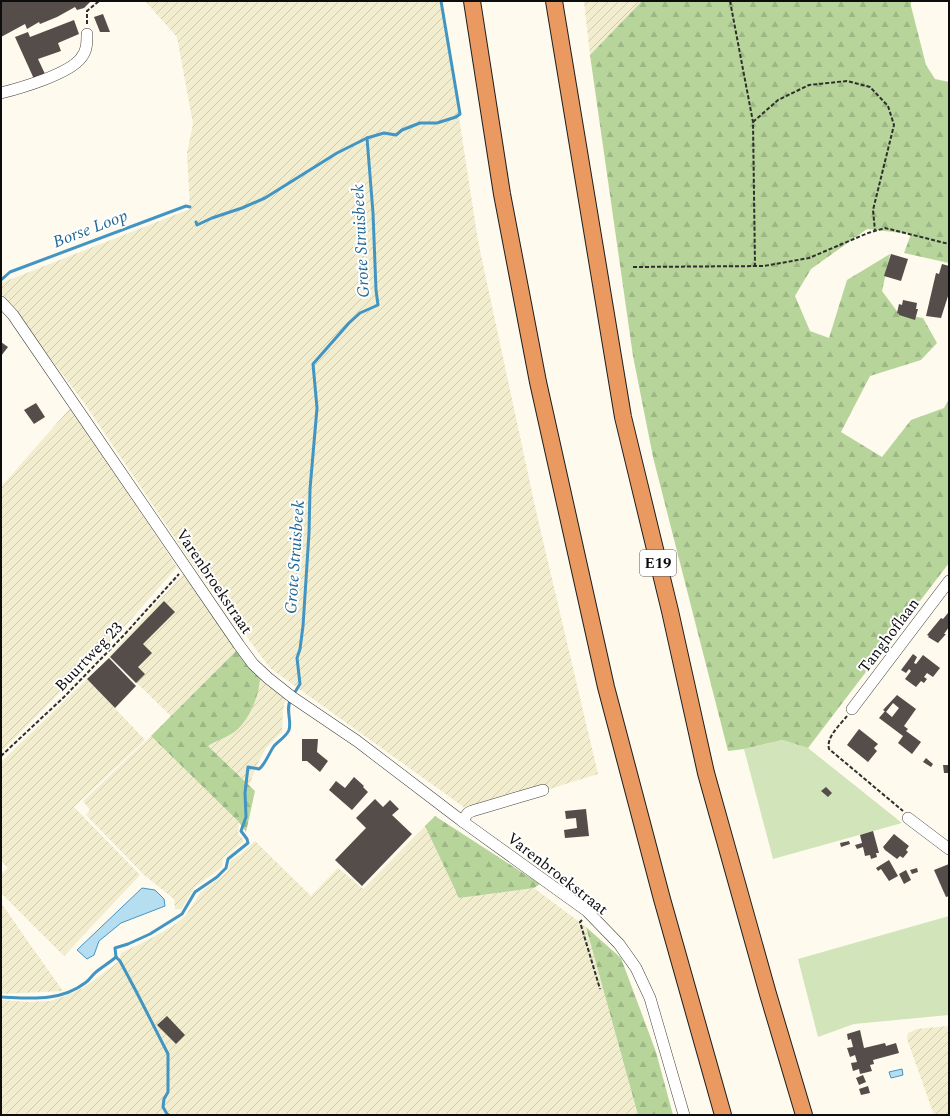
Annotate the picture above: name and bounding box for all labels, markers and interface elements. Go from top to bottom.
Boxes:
water label: Grote Struisbeek [345,183,377,299]
water label: Borse Loop [49,203,132,255]
water label: Grote Struisbeek [278,499,312,615]
street label: Varenbroekstraat [170,524,259,639]
road number: E19 [640,550,676,576]
street label: Tanghoflaan [852,593,925,678]
street label: Buurtweg 23 [49,616,128,697]
street label: Varenbroekstraat [502,826,613,921]

